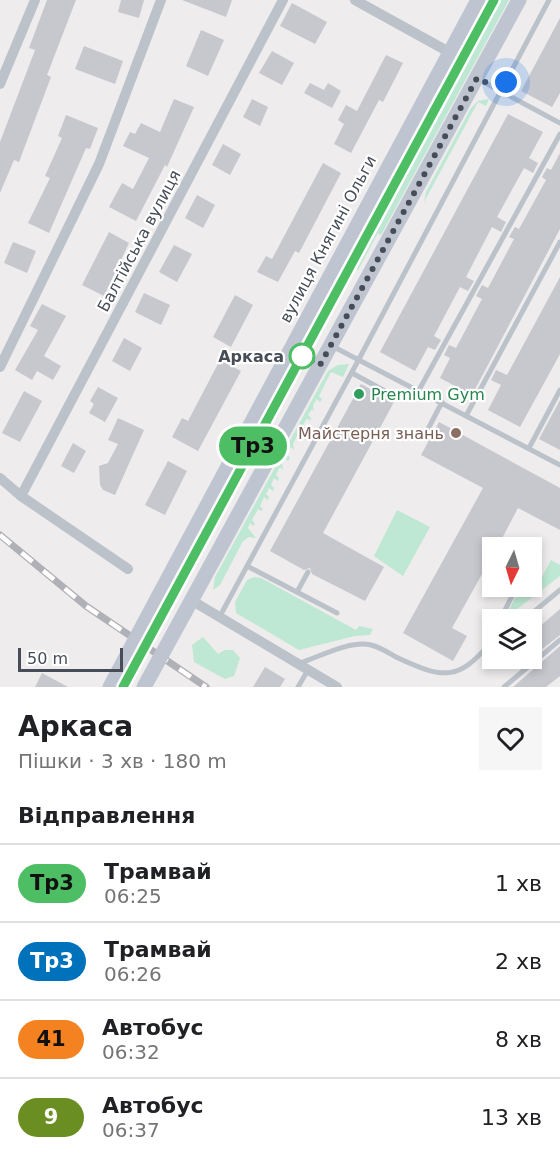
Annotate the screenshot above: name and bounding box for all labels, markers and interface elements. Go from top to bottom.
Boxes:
your location [491,67,521,97]
street label: вулиця Княгині Ольги [276,152,380,326]
street label: Балтійська вулиця [94,167,184,315]
marker: Аркаса [289,343,315,369]
place label: Аркаса [218,347,284,366]
place label: Premium Gym [371,385,485,404]
marker: Premium Gym [352,387,366,401]
place label: Майстерня знань [298,424,444,443]
line badge: Тр3 [218,426,288,466]
marker: Майстерня знань [449,426,463,440]
text: Тр3 [231,434,275,458]
north arrow [482,537,542,597]
map controls [482,537,542,669]
button: layers [482,609,542,669]
scale bar [18,645,123,672]
text: 50 m [27,649,68,668]
button: heart [479,707,542,770]
text: Аркаса [18,710,133,743]
text: Пішки · 3 хв · 180 m [18,749,227,773]
text: Відправлення [18,803,195,828]
text: Трамвай [104,859,212,884]
text: Тр3 [30,871,74,895]
text: 1 хв [495,871,542,896]
text: 06:25 [104,884,162,908]
text: Трамвай [104,937,212,962]
text: Тр3 [30,949,74,973]
text: 2 хв [495,949,542,974]
text: 06:26 [104,962,162,986]
text: Автобус [102,1015,204,1040]
text: 41 [36,1027,66,1051]
text: 8 хв [495,1027,542,1052]
text: 06:32 [102,1040,160,1064]
text: Автобус [102,1093,204,1118]
text: 9 [44,1105,58,1129]
text: 13 хв [481,1105,542,1130]
text: 06:37 [102,1118,160,1142]

